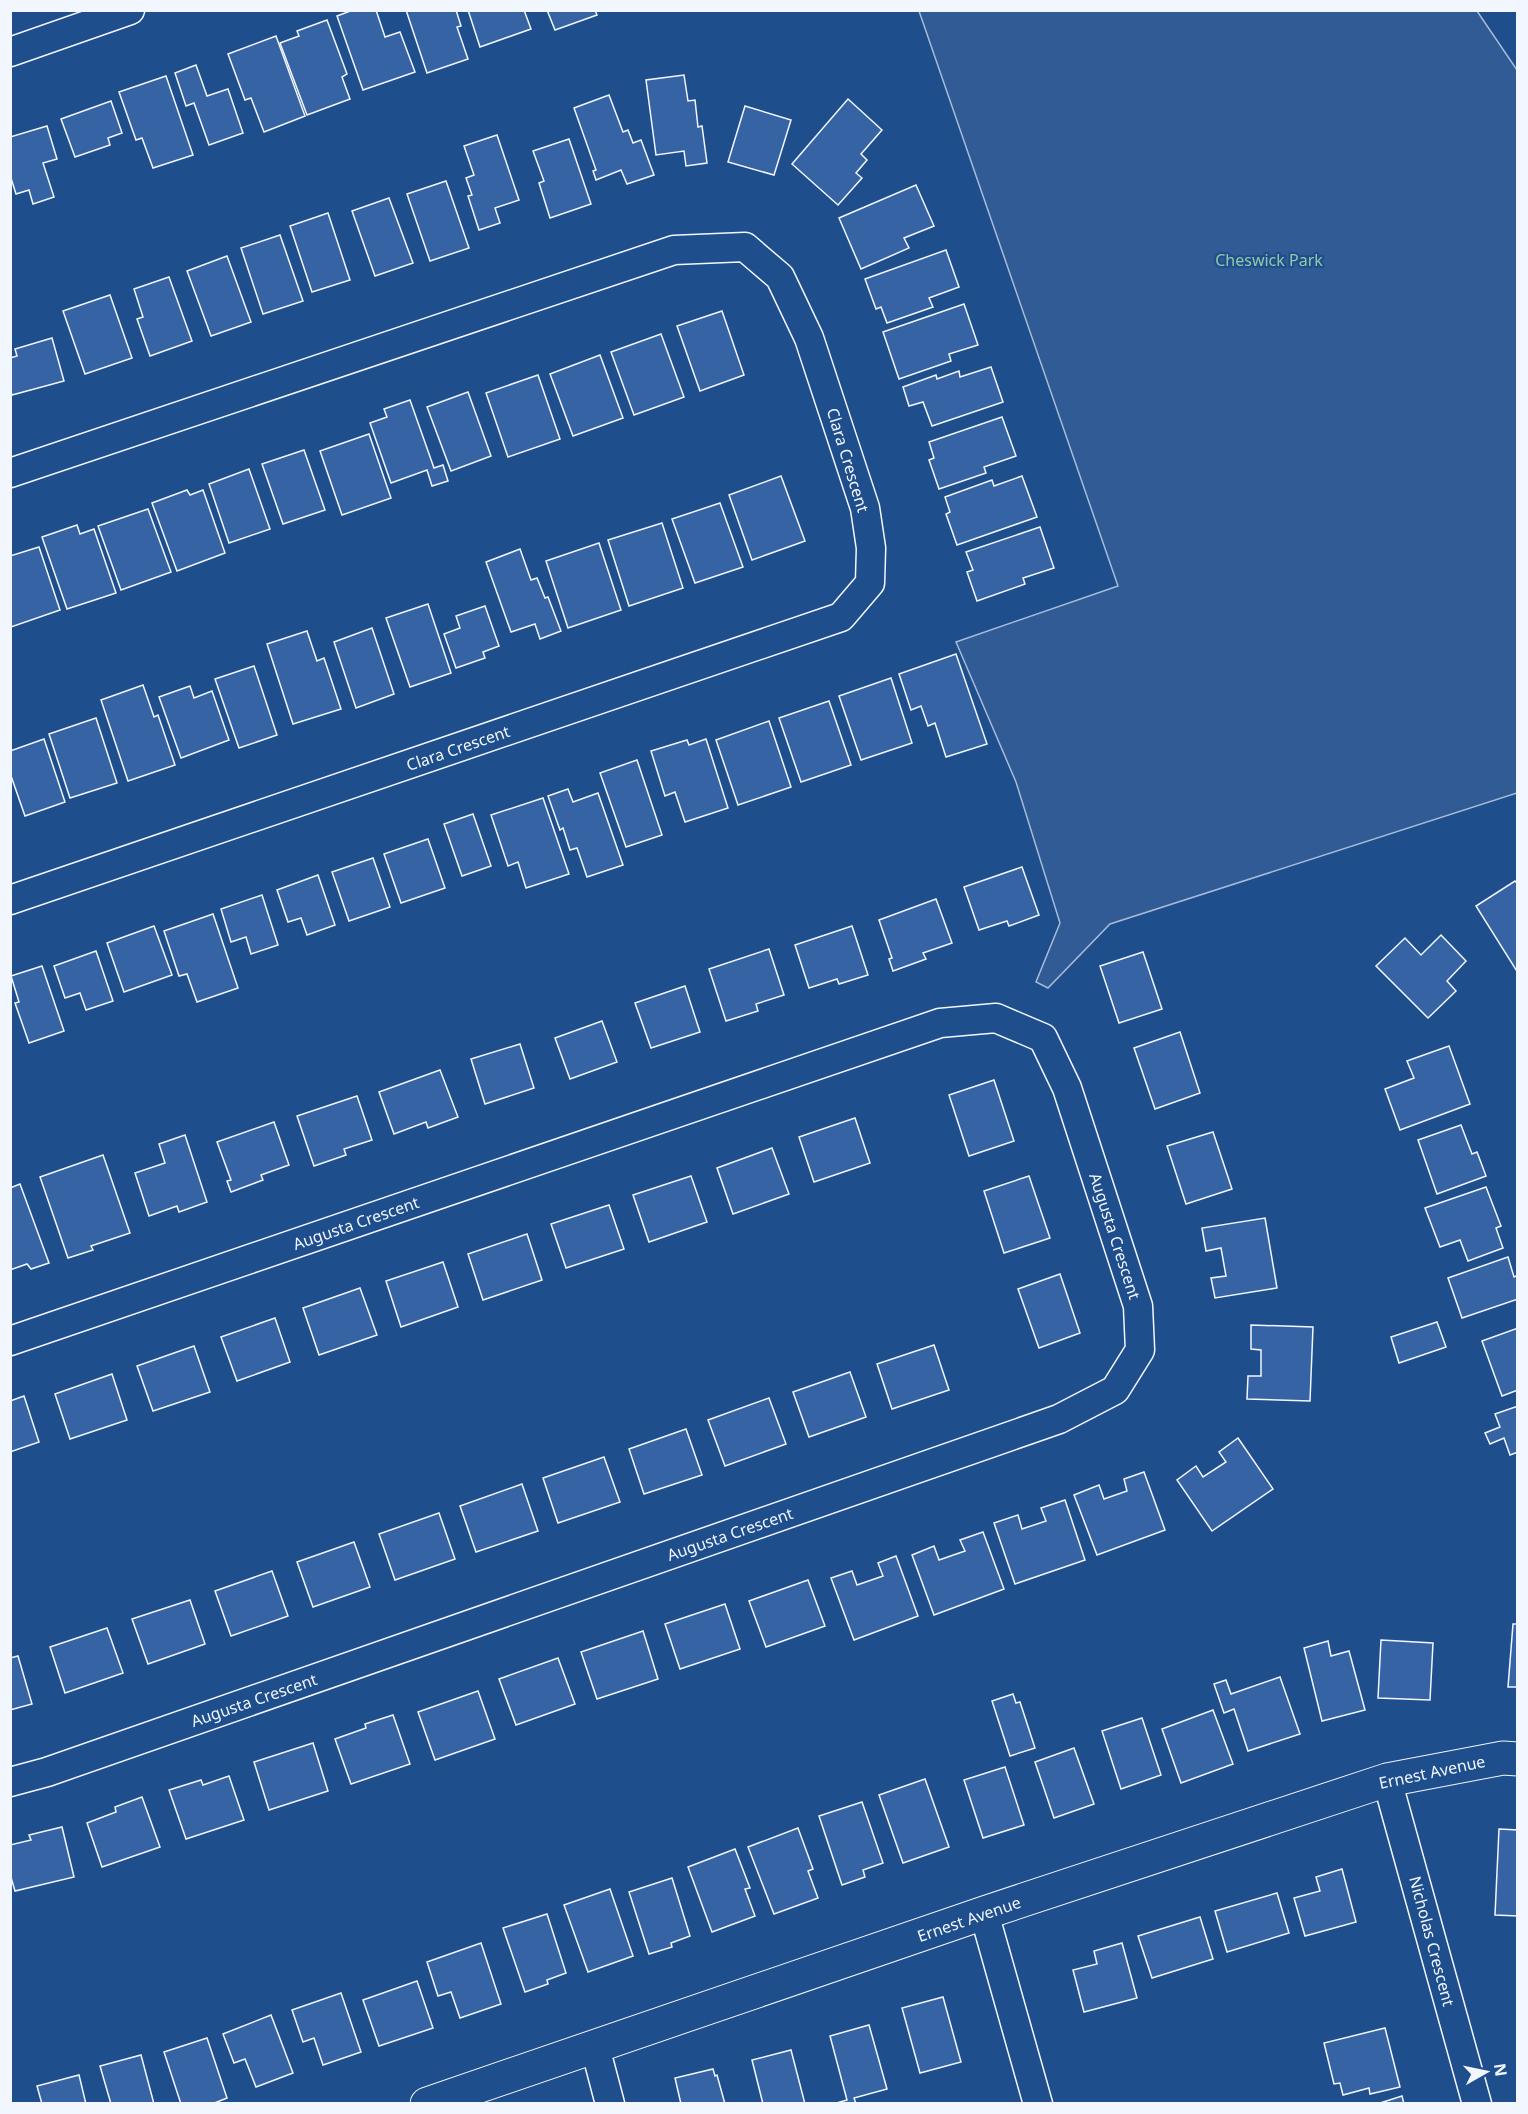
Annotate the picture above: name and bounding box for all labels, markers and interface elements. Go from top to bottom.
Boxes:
park label: Cheswick Park [1215,249,1323,271]
street label: Clara Crescent [822,405,874,515]
street label: Clara Crescent [403,720,513,776]
street label: Augusta Crescent [1084,1170,1146,1302]
street label: Augusta Crescent [290,1191,422,1255]
street label: Augusta Crescent [664,1502,796,1566]
street label: Augusta Crescent [188,1668,320,1732]
street label: Ernest Avenue [1377,1750,1487,1794]
street label: Nicholas Crescent [1404,1873,1460,2009]
street label: Ernest Avenue [914,1891,1024,1947]
north arrow [1456,2042,1516,2102]
text: N [1489,2062,1513,2078]

